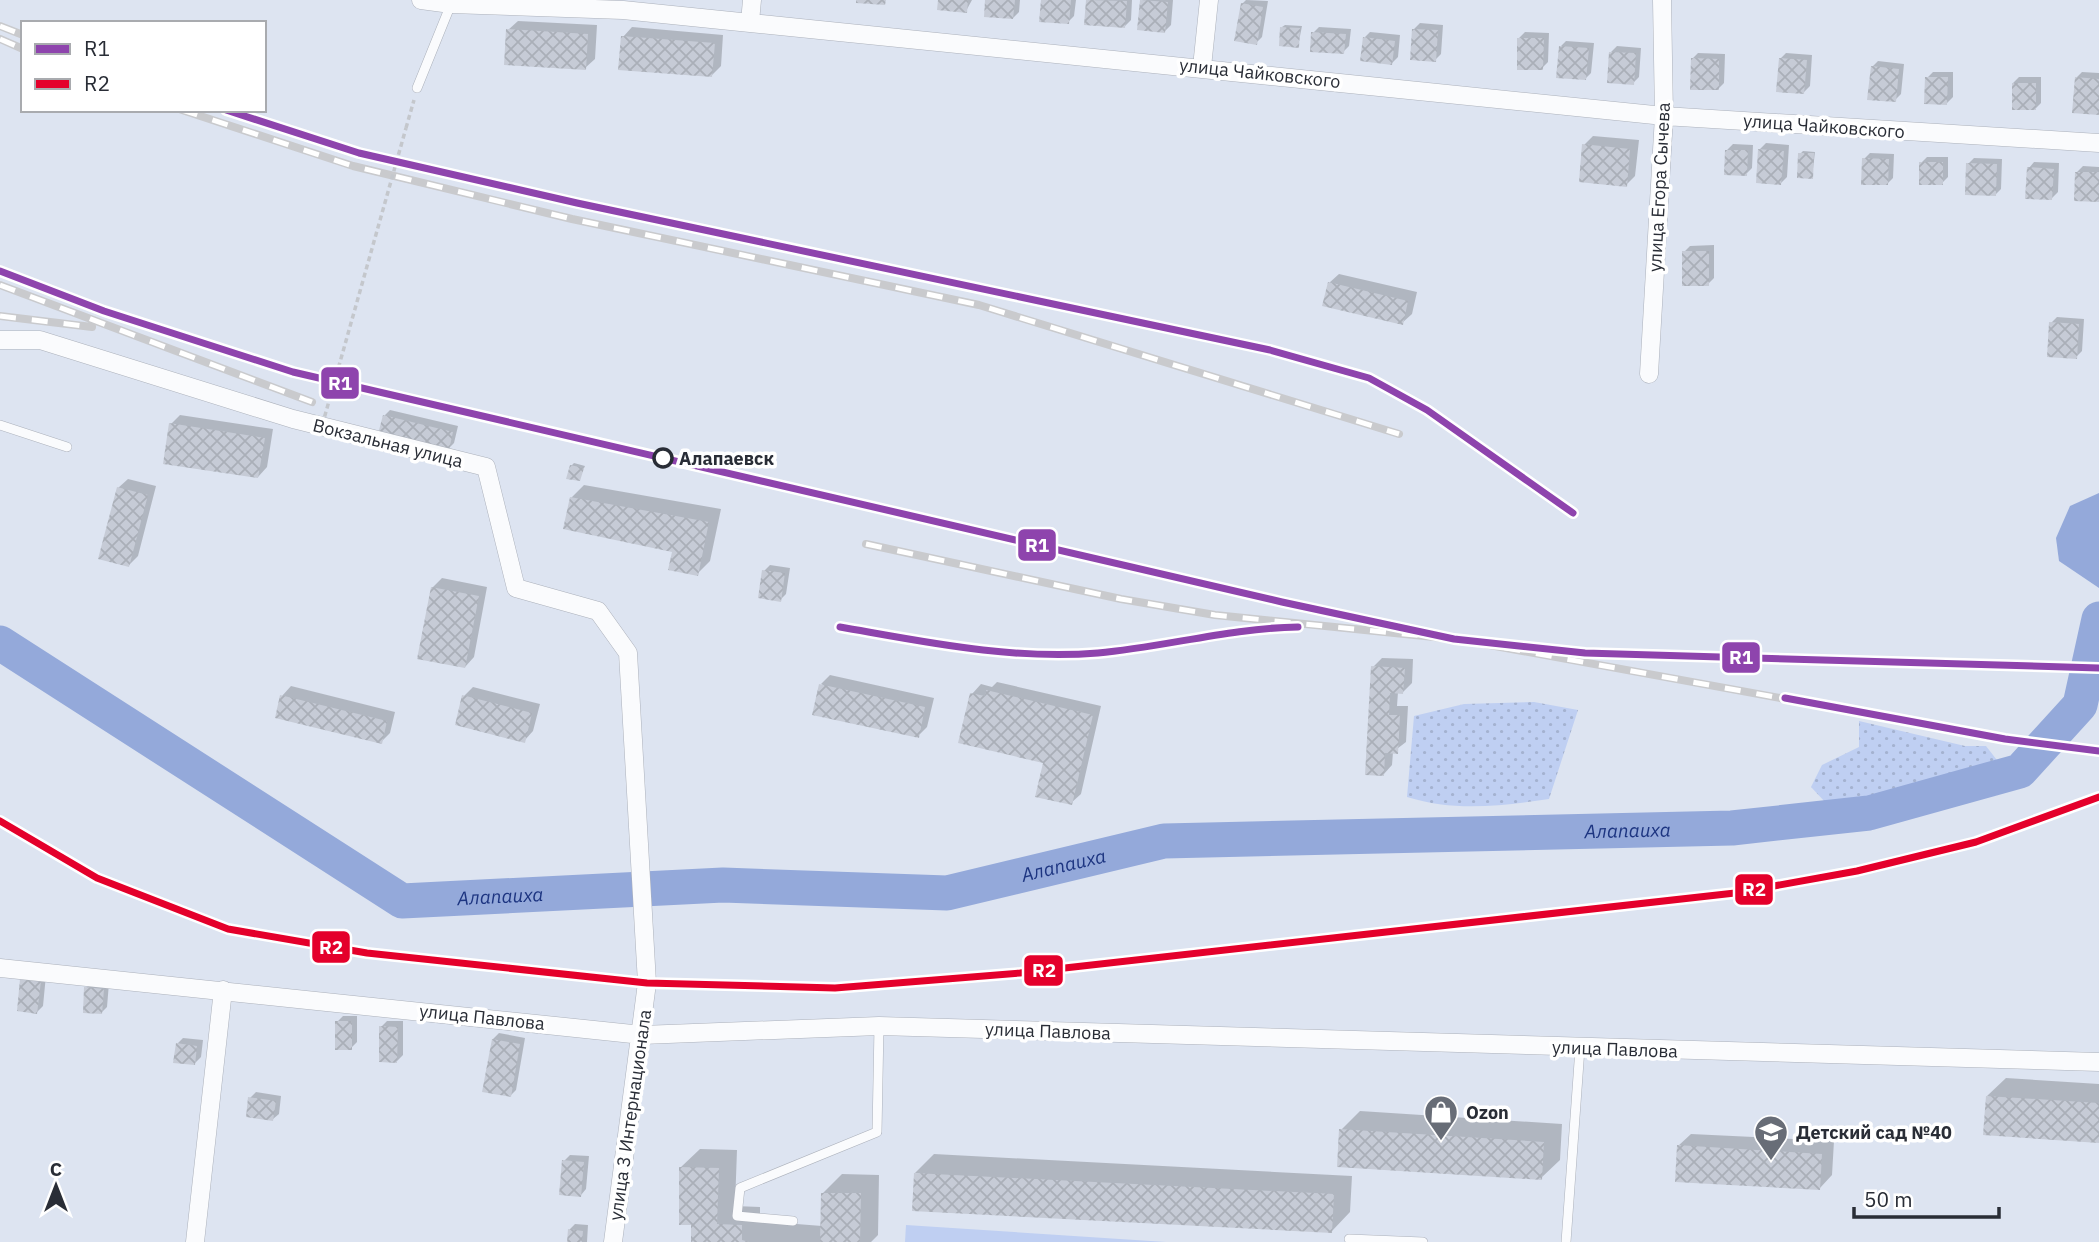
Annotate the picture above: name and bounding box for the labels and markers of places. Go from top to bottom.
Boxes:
place label: Алапаевск [679,447,774,470]
marker: Алапаевск [653,448,673,468]
shop icon: Ozon [1422,1093,1460,1142]
place label: Ozon [1466,1101,1509,1124]
school or university icon: Детский сад №40 [1752,1113,1790,1162]
place label: Детский сад №40 [1796,1121,1952,1144]

